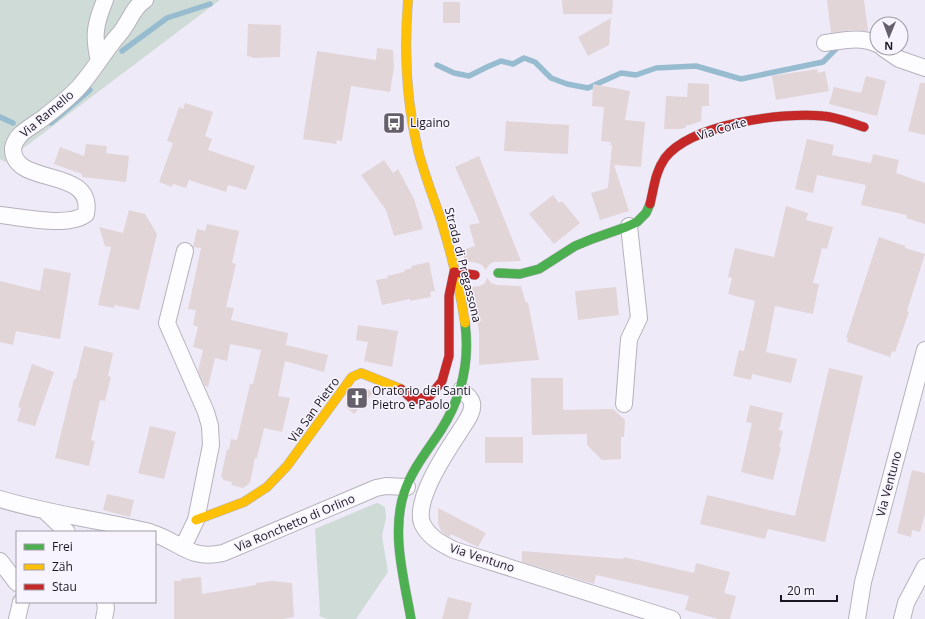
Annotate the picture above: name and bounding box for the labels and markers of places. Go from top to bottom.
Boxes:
bus stop icon: Ligaino [381,110,407,136]
place label: Ligaino [410,114,450,131]
place label: Oratorio dei Santi Pietro e Paolo [372,382,471,413]
church icon: Oratorio dei Santi Pietro e Paolo [344,385,370,411]

